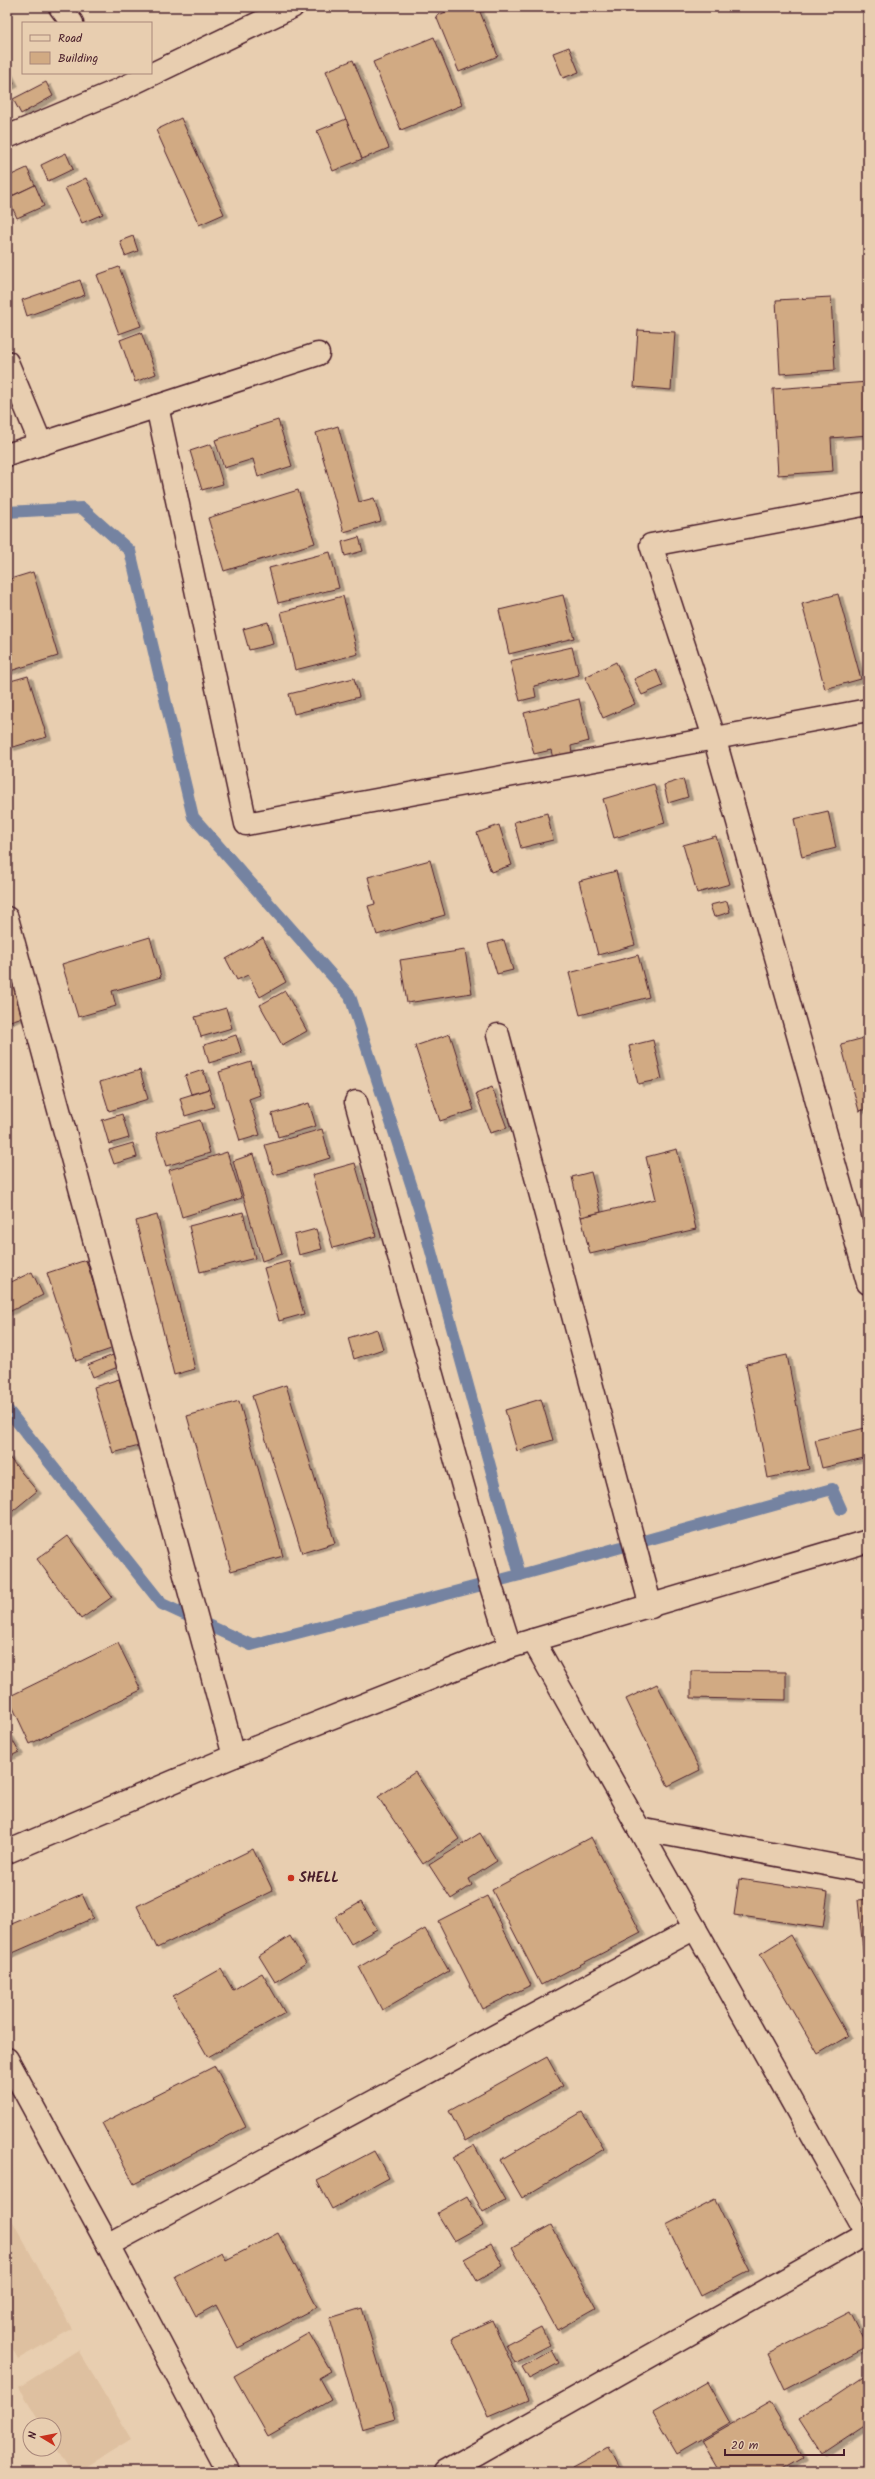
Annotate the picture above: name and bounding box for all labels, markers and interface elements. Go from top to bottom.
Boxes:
legend [22,22,152,74]
text: Road [58,29,83,48]
text: Building [58,49,98,68]
place label: SHELL [299,1867,339,1889]
marker: SHELL [286,1873,296,1883]
north arrow [22,2417,62,2457]
text: N [24,2430,43,2440]
scale bar [725,2431,844,2457]
text: 20 m [731,2436,759,2455]

